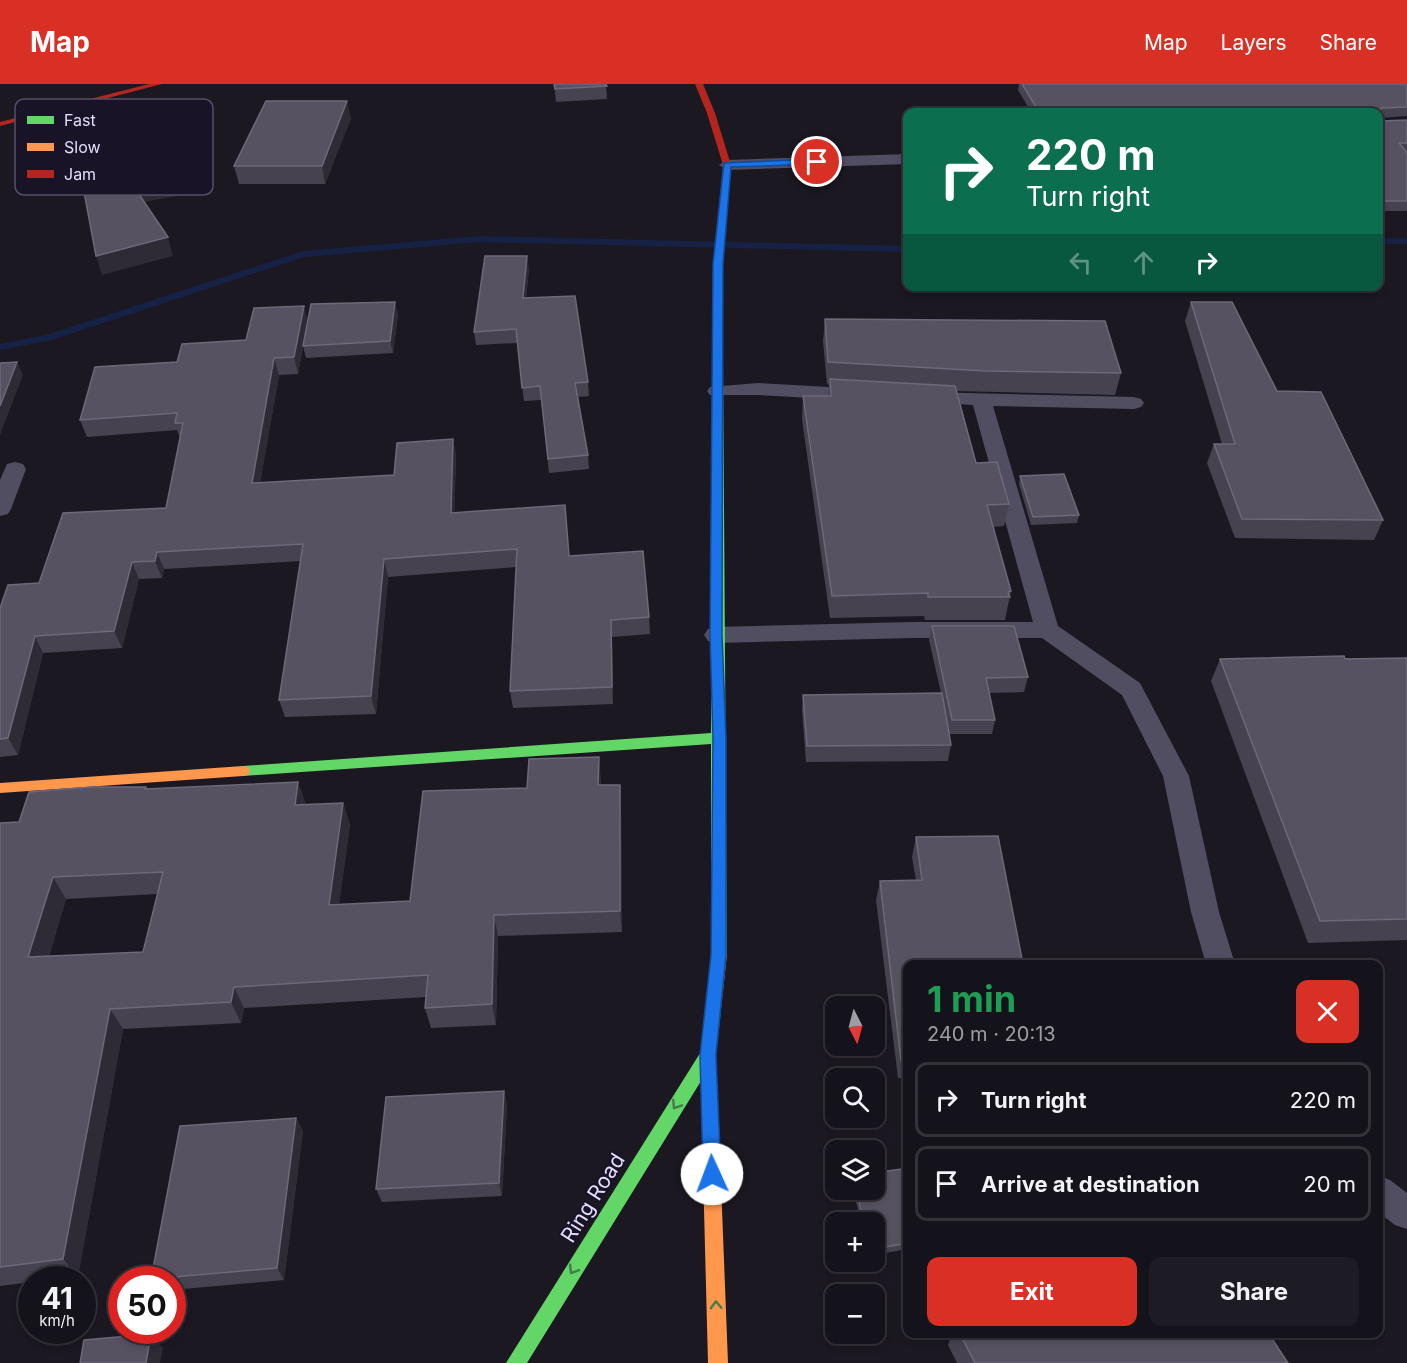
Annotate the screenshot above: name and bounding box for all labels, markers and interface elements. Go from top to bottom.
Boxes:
text: Map [30,25,90,59]
text: Map [1144,30,1188,55]
text: Layers [1221,30,1287,55]
text: Share [1320,30,1377,55]
legend [15,99,213,195]
text: Fast [64,110,96,130]
text: 220 m [1026,129,1156,180]
icon: right [927,132,1005,210]
pin [791,136,842,187]
text: Slow [64,137,101,157]
icon: arrive [800,145,833,178]
text: Jam [64,164,96,184]
text: Turn right [1026,180,1150,213]
icon: left [1064,246,1097,279]
icon: ahead [1127,246,1160,279]
icon: right [1190,246,1223,279]
text: 1 min [927,977,1016,1021]
button: close [1296,980,1359,1043]
north arrow [825,996,885,1056]
map controls [825,996,885,1344]
text: 240 m · 20:13 [927,1022,1056,1046]
button: search [825,1068,885,1128]
icon: right [930,1083,963,1116]
text: Turn right [981,1087,1087,1113]
text: 220 m [1290,1087,1356,1113]
one-way arrow [672,1099,684,1109]
button: layers [825,1140,885,1200]
position arrow [680,1142,744,1206]
street label: Ring Road [555,1149,630,1247]
icon: arrive [930,1167,963,1200]
text: Arrive at destination [981,1171,1200,1197]
text: 20 m [1303,1171,1356,1197]
button: + [825,1212,885,1272]
button: Exit [927,1257,1137,1326]
button: Share [1149,1257,1359,1326]
one-way arrow [568,1264,580,1274]
speed limit sign: 50 [108,1266,186,1344]
text: 41 [41,1280,73,1316]
button: − [825,1284,885,1344]
one-way arrow [710,1300,723,1309]
text: km/h [39,1311,75,1330]

